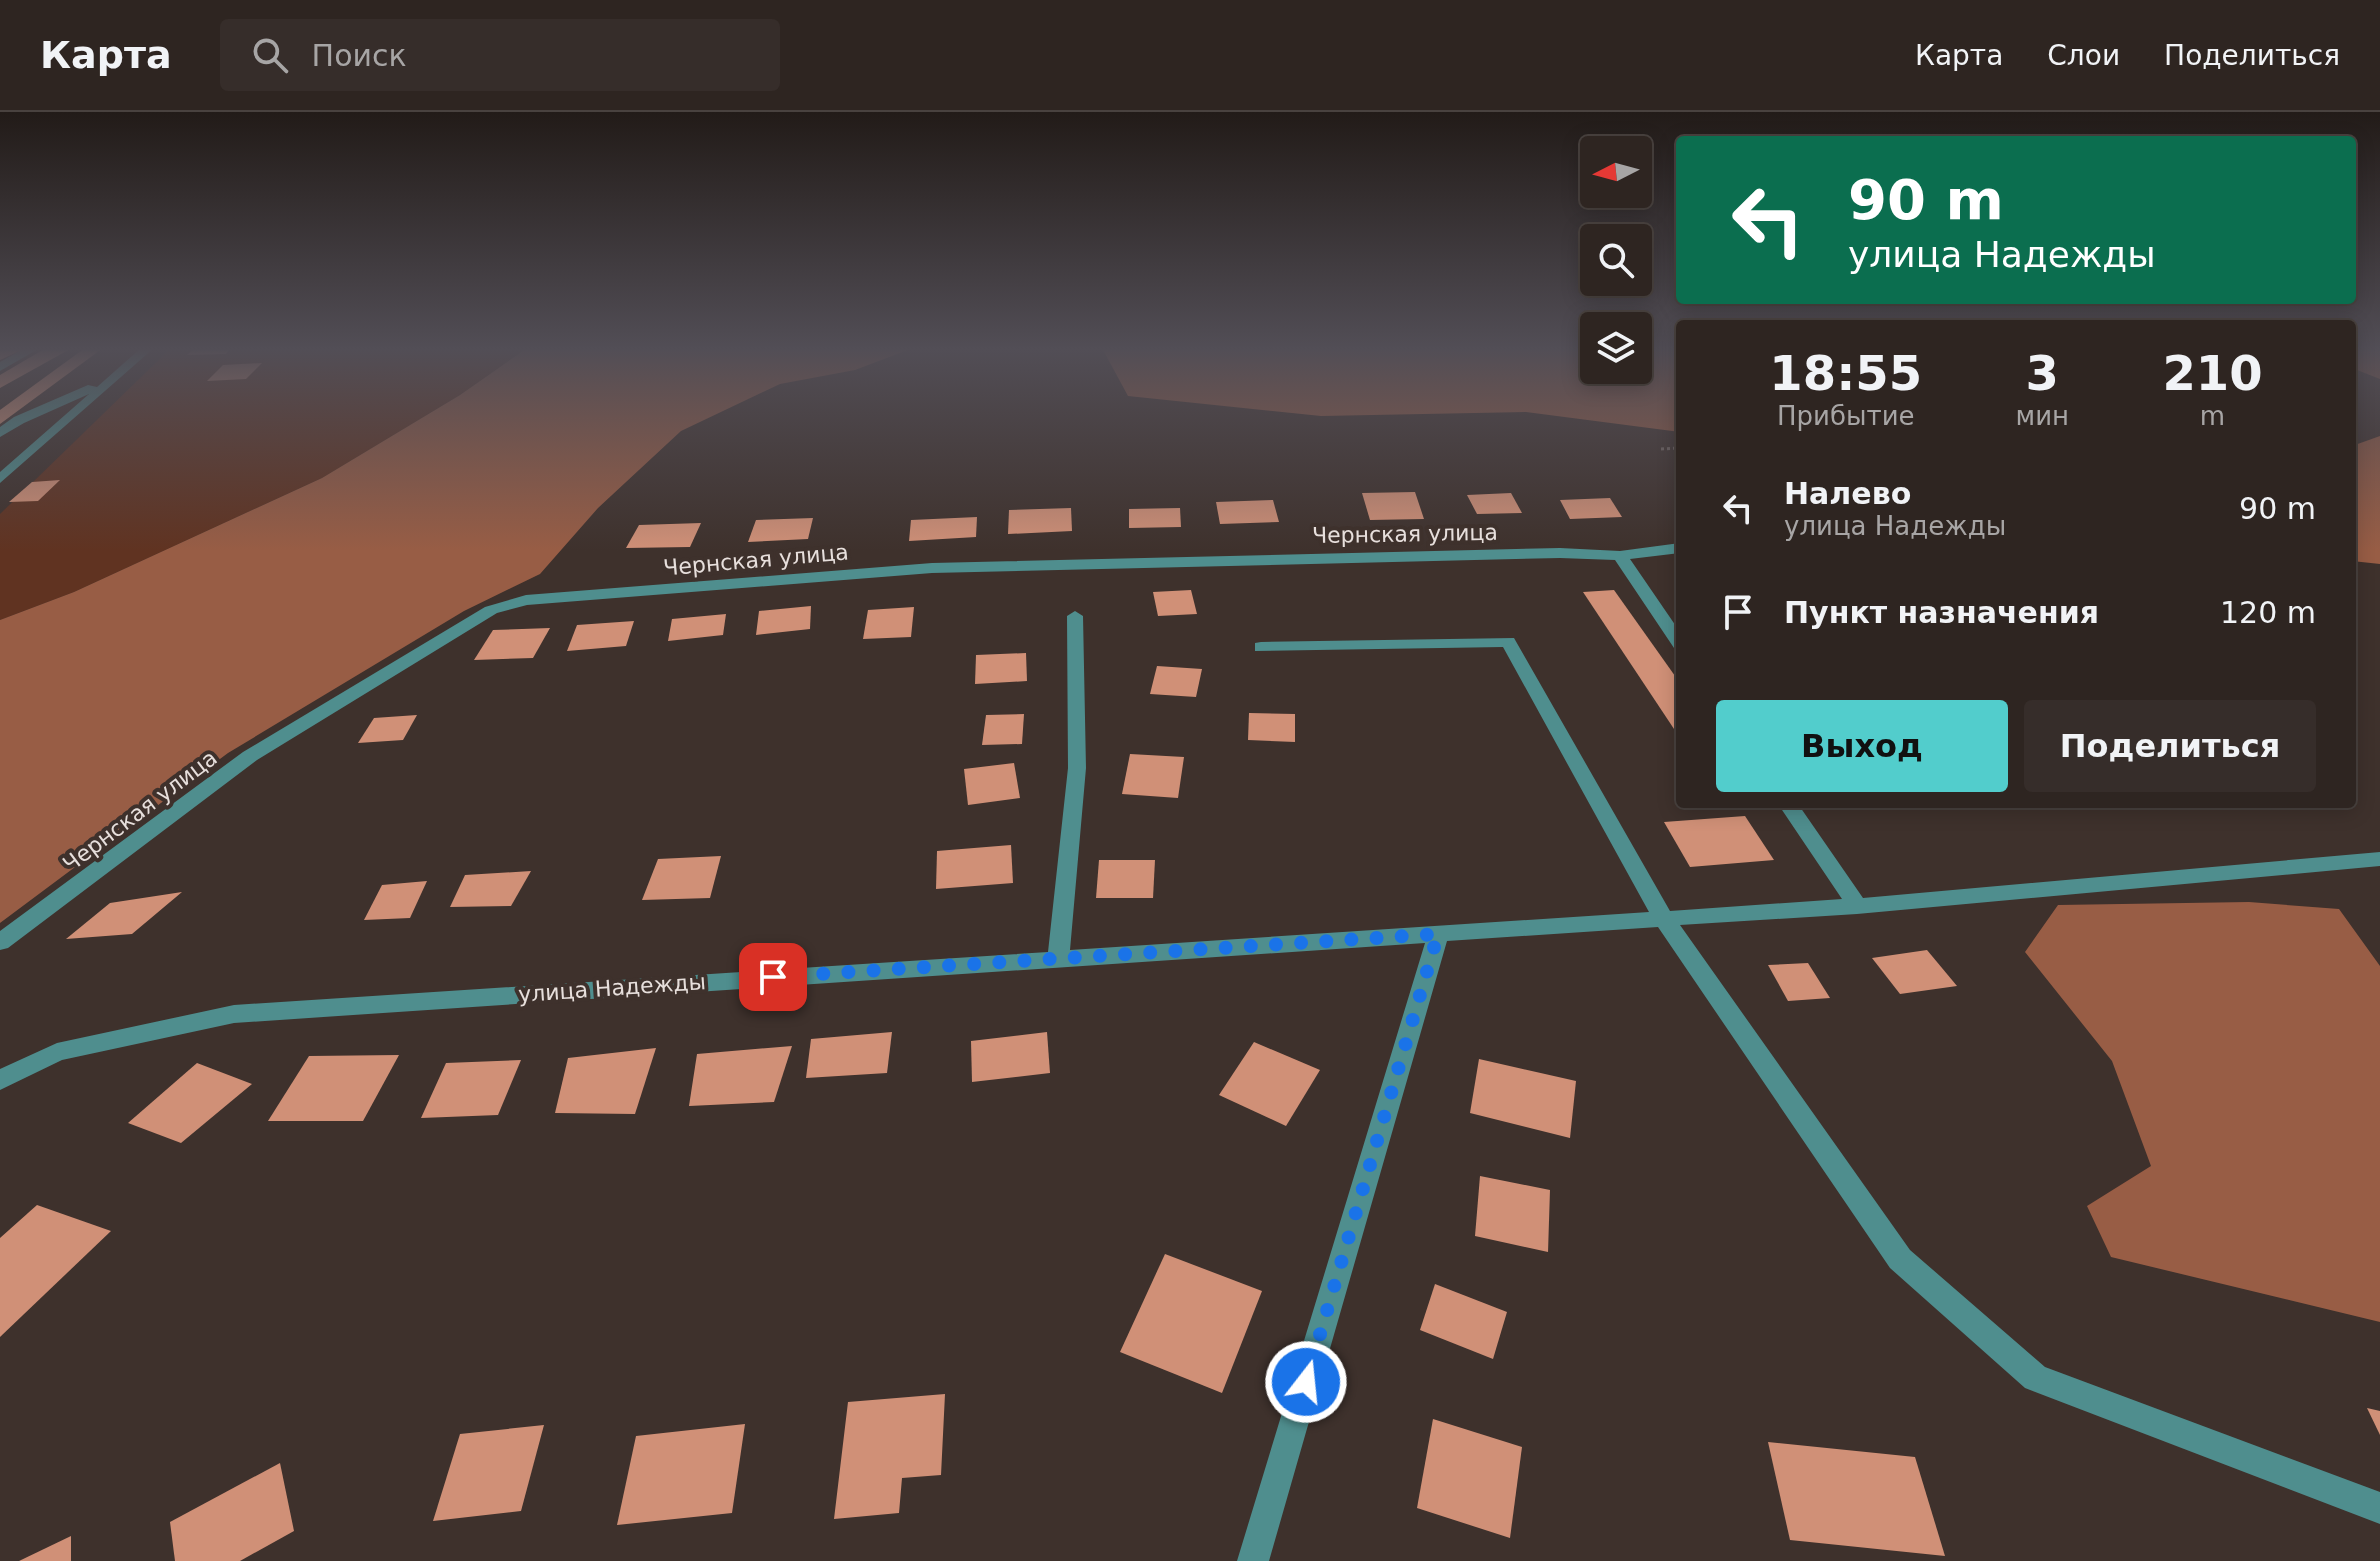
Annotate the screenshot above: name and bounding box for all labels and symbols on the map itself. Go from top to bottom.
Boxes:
north arrow [1580,136,1652,208]
street label: Чернская улица [1312,520,1498,548]
street label: Чернская улица [662,539,850,581]
street label: Чернская улица [58,745,222,877]
pin [739,943,807,1011]
street label: улица Надежды [517,969,707,1007]
position arrow [1264,1340,1348,1424]

